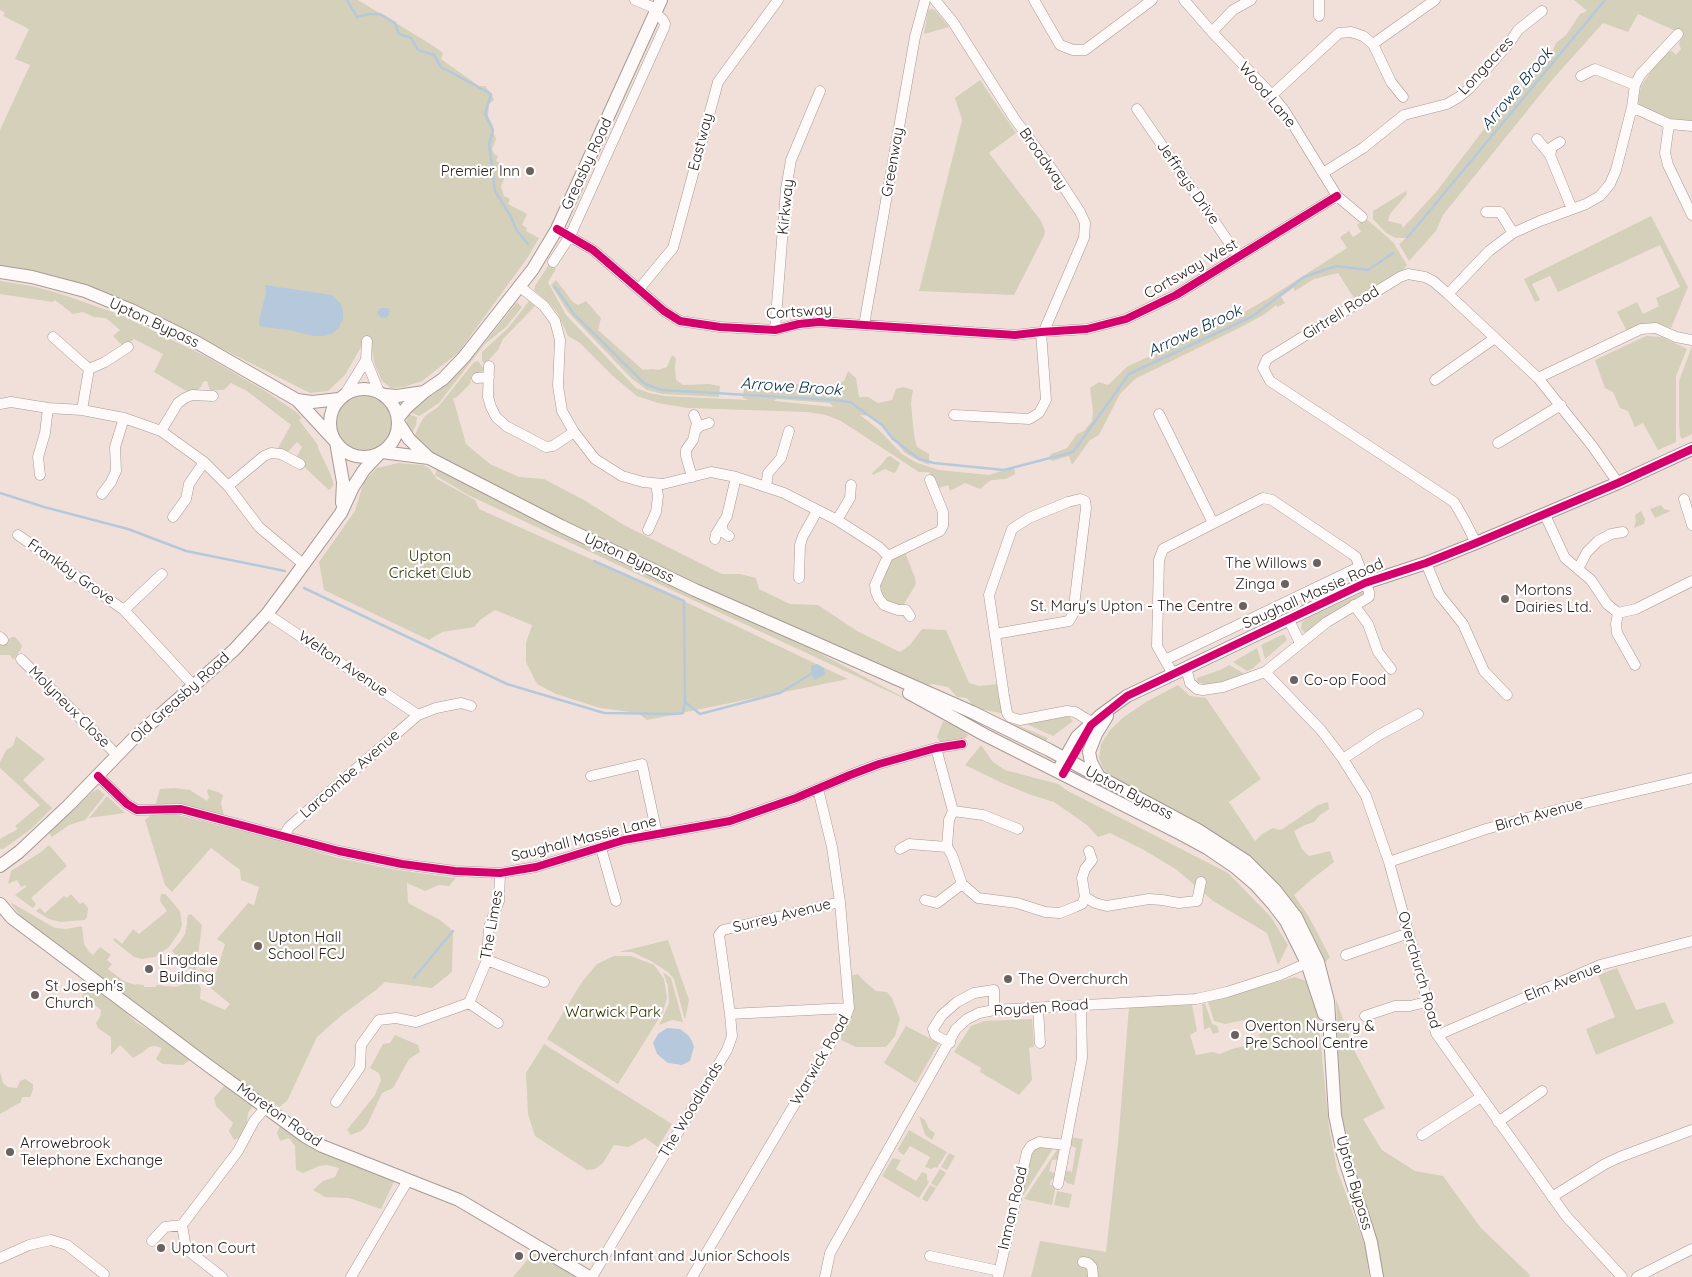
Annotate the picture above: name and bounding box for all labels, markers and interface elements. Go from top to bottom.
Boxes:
street label: Longacres [1455,33,1517,99]
water label: Arrowe Brook [1477,44,1557,134]
street label: Wood Lane [1234,59,1300,131]
street label: Eastway [685,111,717,173]
street label: Greasby Road [558,115,616,213]
street label: Broadway [1015,125,1071,193]
street label: Greenway [878,126,908,198]
street label: Jeffreys Drive [1153,138,1223,228]
place label: Premier Inn [441,162,520,180]
marker: Premier Inn [524,165,536,177]
street label: Kirkway [774,178,798,236]
street label: Cortsway West [1141,235,1241,303]
street label: Girtrell Road [1299,282,1383,344]
street label: Upton Bypass [106,294,202,352]
street label: Cortsway [765,301,833,323]
water label: Arrowe Brook [1145,301,1245,361]
water label: Arrowe Brook [740,374,842,400]
street label: Upton Bypass [581,529,677,587]
street label: Frankby Grove [24,535,118,609]
park label: Upton Cricket Club [389,547,471,582]
place label: The Willows [1225,554,1307,572]
street label: Saughall Massie Road [1240,555,1386,633]
marker: The Willows [1311,557,1323,569]
place label: Zinga [1235,575,1275,593]
marker: Zinga [1279,578,1291,590]
place label: Mortons Dairies Ltd. [1515,581,1591,616]
marker: Mortons Dairies Ltd. [1499,593,1511,605]
place label: St. Mary's Upton - The Centre [1030,597,1233,615]
marker: St. Mary's Upton - The Centre [1237,600,1249,612]
street label: Welton Avenue [295,627,391,701]
street label: Old Greasby Road [127,649,233,747]
street label: Molyneux Close [24,662,114,752]
place label: Co-op Food [1304,671,1386,689]
marker: Co-op Food [1288,674,1300,686]
street label: Larcombe Avenue [297,726,403,822]
street label: Upton Bypass [1082,762,1176,824]
street label: Birch Avenue [1493,795,1585,835]
street label: Saughall Massie Lane [509,812,659,866]
street label: The Limes [477,889,507,961]
street label: Surrey Avenue [731,895,833,937]
street label: Overchurch Road [1394,909,1444,1031]
place label: Upton Hall School FCJ [268,928,345,963]
marker: Upton Hall School FCJ [252,940,264,952]
place label: Lingdale Building [159,951,218,986]
street label: Elm Avenue [1522,958,1604,1006]
marker: Lingdale Building [143,963,155,975]
place label: The Overchurch [1018,970,1128,988]
marker: The Overchurch [1002,973,1014,985]
place label: St Joseph's Church [45,977,123,1012]
marker: St Joseph's Church [29,989,41,1001]
street label: Royden Road [993,996,1089,1020]
park label: Warwick Park [565,1003,661,1021]
street label: Warwick Road [787,1012,853,1108]
place label: Overton Nursery & Pre School Centre [1245,1017,1375,1052]
marker: Overton Nursery & Pre School Centre [1229,1029,1241,1041]
street label: The Woodlands [655,1059,727,1161]
street label: Moreton Road [233,1079,325,1151]
place label: Arrowebrook Telephone Exchange [20,1134,163,1169]
street label: Upton Bypass [1332,1134,1376,1232]
marker: Arrowebrook Telephone Exchange [4,1146,16,1158]
street label: Inman Road [995,1164,1031,1252]
place label: Upton Court [171,1239,256,1257]
marker: Upton Court [155,1242,167,1254]
place label: Overchurch Infant and Junior Schools [529,1247,790,1265]
marker: Overchurch Infant and Junior Schools [513,1250,525,1262]

